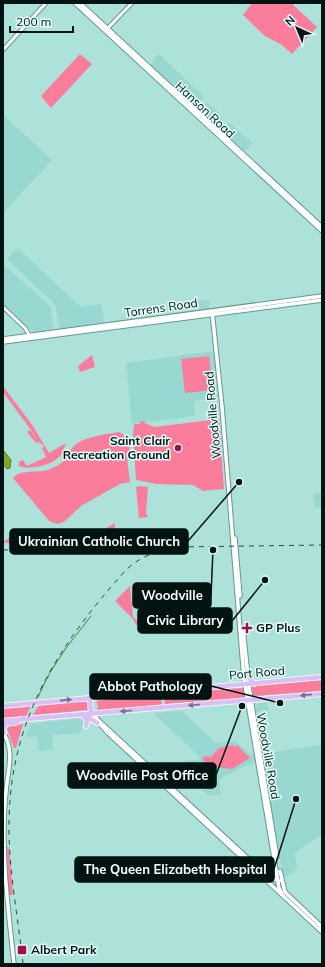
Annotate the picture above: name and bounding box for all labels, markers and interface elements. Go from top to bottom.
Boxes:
scale bar [10,8,73,34]
north arrow [277,8,317,48]
text: N [282,13,298,29]
text: 200 m [16,14,51,29]
street label: Hanson Road [173,78,238,141]
street label: Torrens Road [123,295,199,320]
street label: Woodville Road [201,371,224,459]
place label: Saint Clair Recreation Ground [63,433,170,462]
marker: Saint Clair Recreation Ground [173,443,183,453]
callout: Ukrainian Catholic Church [10,529,188,554]
text: Ukrainian Catholic Church [18,533,180,549]
callout: Woodville [133,583,211,608]
text: Woodville [141,587,203,603]
callout: Civic Library [138,608,232,633]
text: Civic Library [146,612,225,629]
place label: GP Plus [256,620,300,635]
marker: GP Plus [241,622,253,634]
street label: Port Road [228,663,285,682]
callout: Abbot Pathology [90,674,211,699]
text: Abbot Pathology [97,678,203,695]
one-way arrow [300,692,312,699]
one-way arrow [60,697,72,704]
one-way arrow [188,702,200,709]
one-way arrow [120,707,132,714]
street label: Woodville Road [254,711,283,800]
callout: Woodville Post Office [68,763,216,788]
text: Woodville Post Office [76,767,208,783]
callout: The Queen Elizabeth Hospital [75,857,274,882]
text: The Queen Elizabeth Hospital [83,861,267,877]
place label: Albert Park [31,942,97,957]
marker: Albert Park [16,944,28,956]

